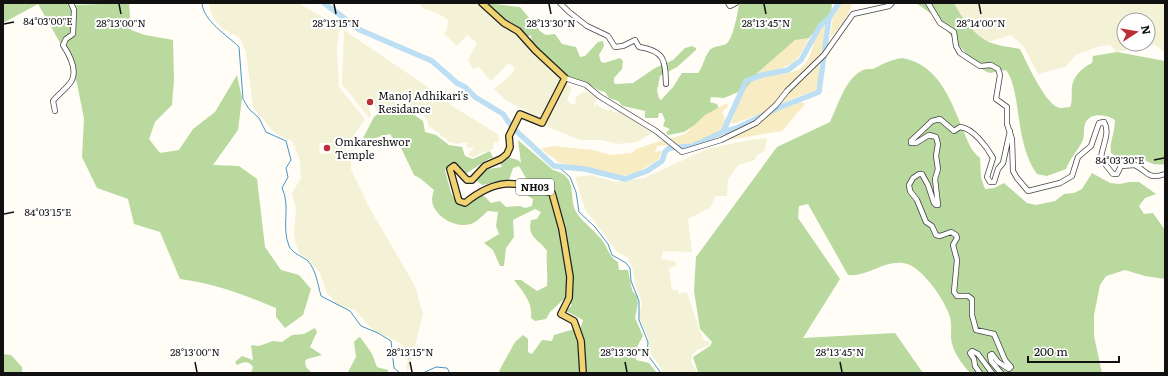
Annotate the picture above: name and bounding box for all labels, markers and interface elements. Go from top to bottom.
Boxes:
north arrow [1116,12,1156,52]
text: 84°03'00"E [23,13,73,28]
text: 28°13'00"N [96,15,146,30]
text: 28°13'15"N [312,15,360,30]
text: 28°13'30"N [526,15,576,30]
text: 28°13'45"N [742,15,790,30]
text: 28°14'00"N [956,15,1006,30]
text: N [1138,24,1156,36]
place label: Manoj Adhikari's Residance [378,87,468,116]
marker: Manoj Adhikari's Residance [365,97,375,107]
place label: Omkareshwor Temple [335,133,411,162]
marker: Omkareshwor Temple [322,143,332,153]
text: 84°03'30"E [1096,152,1144,167]
road number: NH03 [516,179,554,195]
text: 84°03'15"E [25,204,71,219]
scale bar [1028,338,1119,364]
text: 200 m [1034,342,1068,360]
text: 28°13'00"N [170,344,220,359]
text: 28°13'15"N [386,344,434,359]
text: 28°13'30"N [600,344,650,359]
text: 28°13'45"N [816,344,864,359]

